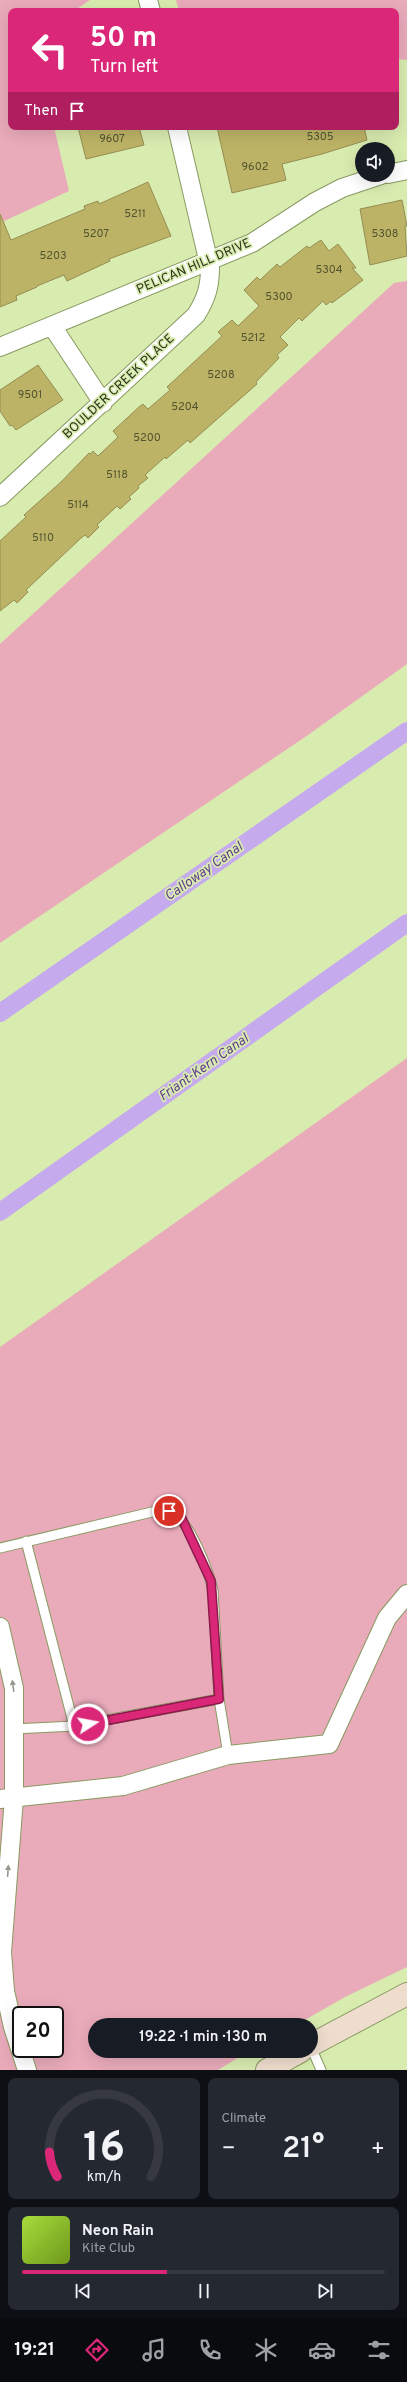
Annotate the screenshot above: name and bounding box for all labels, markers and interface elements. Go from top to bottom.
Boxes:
text: 50 m [90,21,157,57]
icon: left [24,24,76,76]
text: Turn left [90,56,158,79]
icon: arrive [66,100,88,122]
text: Then [24,102,58,121]
house number: 5305 [306,130,334,144]
house number: 9607 [99,132,125,146]
map controls [355,142,395,182]
button: sound [355,142,395,182]
house number: 9602 [242,160,268,174]
house number: 5211 [124,207,146,221]
house number: 5207 [83,227,109,241]
house number: 5308 [371,227,399,241]
street label: PELICAN HILL DRIVE [134,236,254,298]
house number: 5203 [39,249,67,263]
house number: 5304 [315,263,343,277]
house number: 5300 [265,290,293,304]
street label: BOULDER CREEK PLACE [60,331,178,443]
house number: 5212 [241,331,265,345]
house number: 5208 [207,368,235,382]
house number: 9501 [18,388,42,402]
house number: 5204 [171,400,199,414]
house number: 5200 [133,431,161,445]
house number: 5118 [106,468,128,482]
house number: 5114 [67,498,89,512]
house number: 5110 [32,531,54,545]
water label: Calloway Canal [162,838,247,905]
water label: Friant-Kern Canal [156,1030,253,1105]
pin [152,1494,186,1528]
icon: arrive [158,1500,180,1522]
one-way arrow [10,1680,16,1692]
position arrow [67,1703,109,1745]
one-way arrow [5,1865,12,1877]
speed limit sign: 20 [12,2006,64,2058]
text: 19:22 · 1 min · 130 m [139,2028,267,2047]
text: Climate [222,2111,266,2127]
text: 16 [83,2122,125,2175]
text: 21° [282,2131,325,2168]
text: − [222,2136,236,2163]
text: + [371,2136,385,2163]
text: km/h [86,2167,121,2185]
text: Neon Rain [82,2222,154,2241]
text: Kite Club [82,2241,135,2257]
icon: previous [72,2280,94,2302]
icon: pause [193,2280,215,2302]
icon: next [314,2280,336,2302]
icon: directions [83,2336,111,2364]
icon: music [140,2336,168,2364]
icon: phone [196,2336,224,2364]
icon: climate [252,2336,280,2364]
icon: car [308,2336,336,2364]
icon: filters [365,2336,393,2364]
text: 19:21 [14,2339,55,2362]

